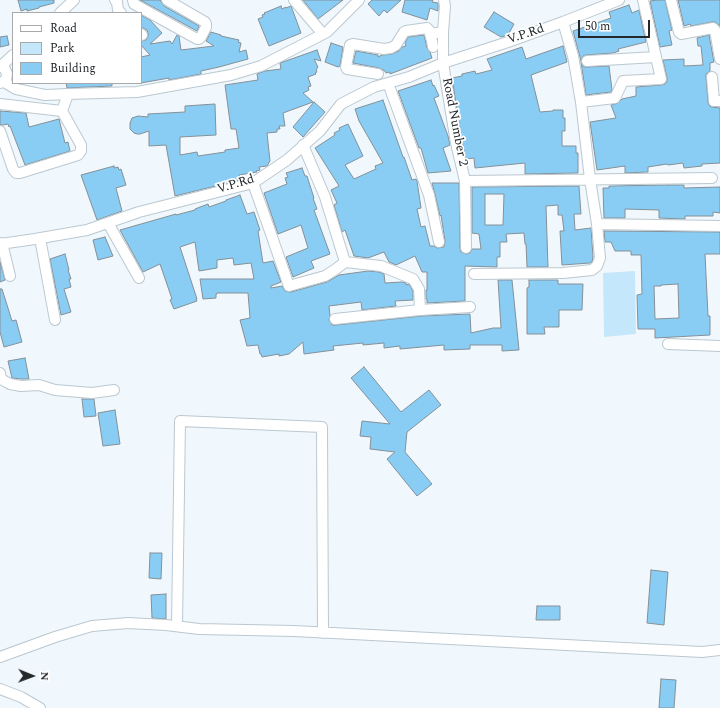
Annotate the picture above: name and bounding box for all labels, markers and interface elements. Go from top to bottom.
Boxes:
legend [12,12,142,84]
scale bar [580,12,652,38]
text: 50 m [585,17,610,36]
text: Road [50,19,77,38]
street label: V.P.Rd [506,21,546,49]
text: Park [50,39,75,58]
text: Building [50,59,96,78]
street label: Road Number 2 [438,76,470,168]
street label: V.P.Rd [216,172,256,198]
north arrow [12,656,52,696]
text: N [36,672,53,681]

